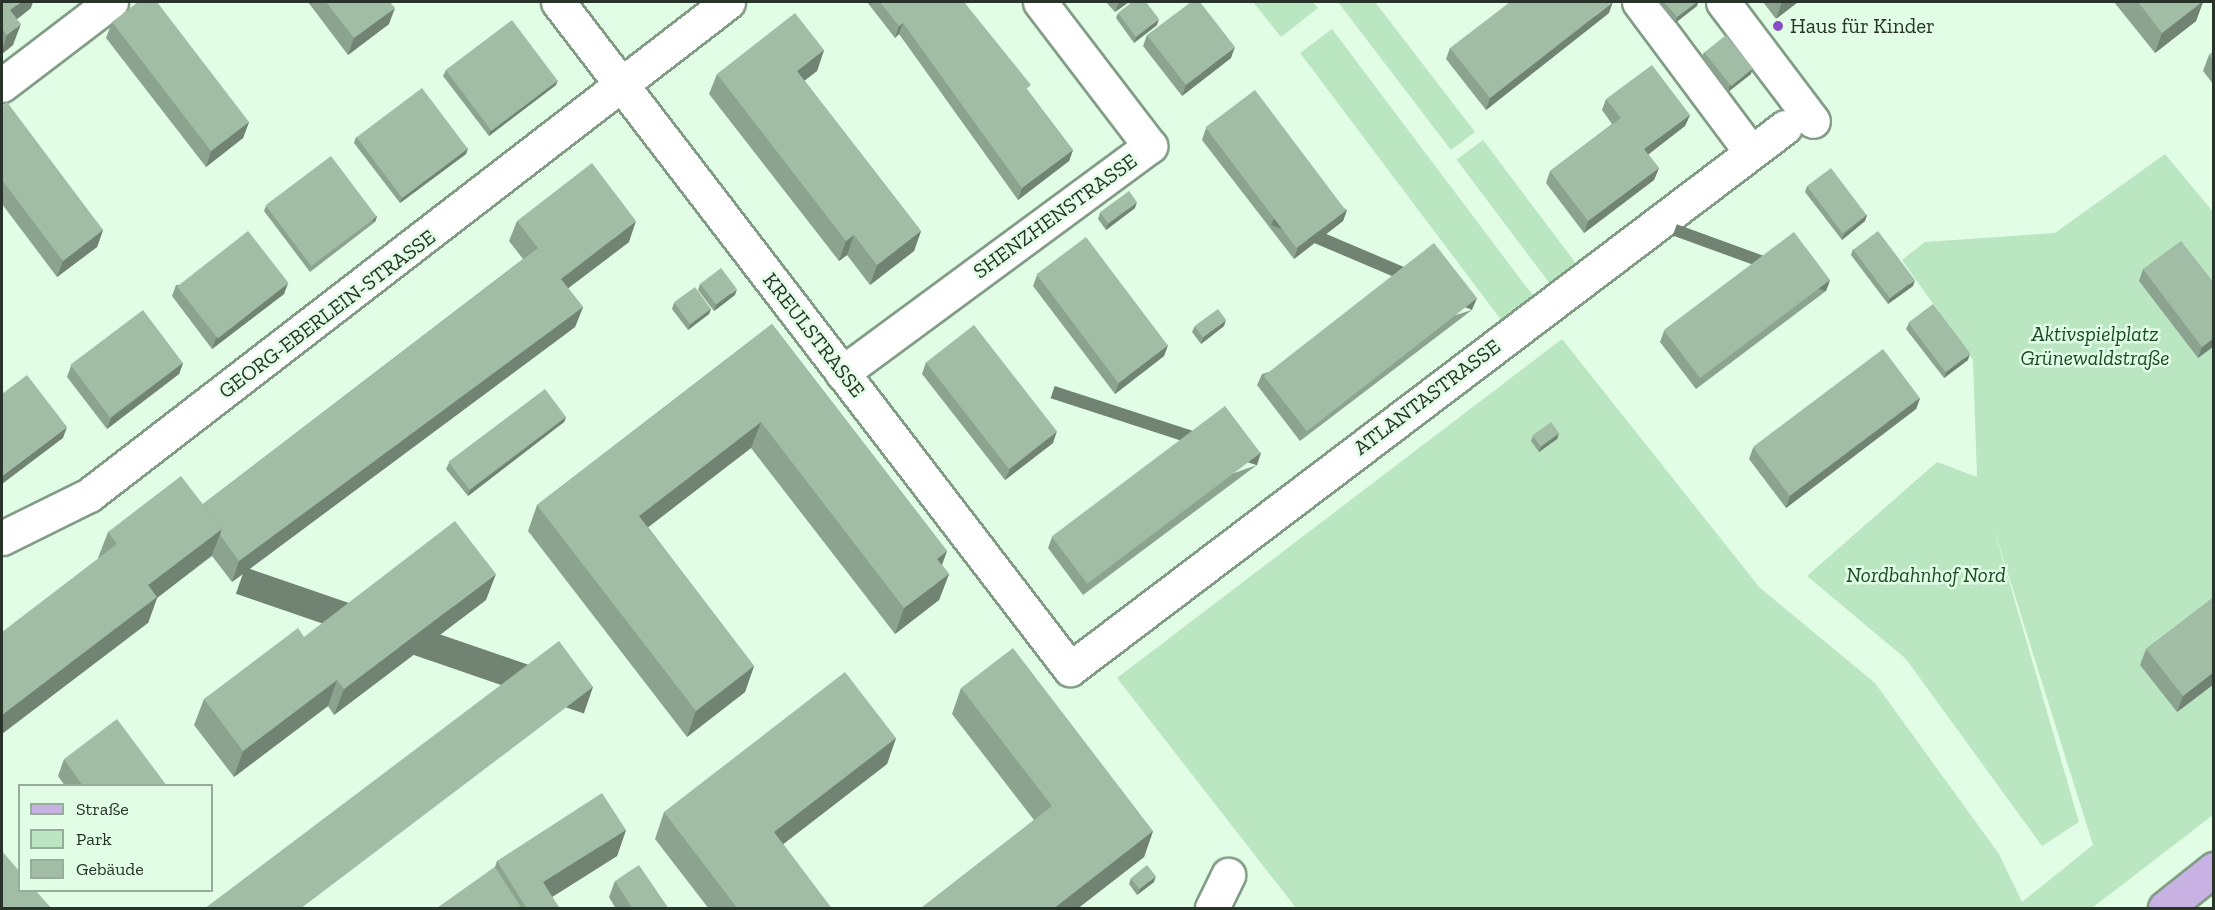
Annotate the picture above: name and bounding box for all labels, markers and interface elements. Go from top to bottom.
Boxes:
place label: Haus für Kinder [1790,13,1935,39]
marker: Haus für Kinder [1771,19,1785,33]
street label: SHENZHENSTRASSE [968,148,1142,284]
street label: GEORG-EBERLEIN-STRASSE [214,224,440,404]
street label: KREULSTRASSE [758,268,870,402]
park label: Aktivspielplatz Grünewaldstraße [2020,321,2170,371]
street label: ATLANTASTRASSE [1349,334,1505,460]
park label: Nordbahnhof Nord [1846,562,2006,588]
legend [18,784,213,892]
text: Straße [76,798,129,820]
text: Park [76,828,112,850]
text: Gebäude [76,858,144,880]

